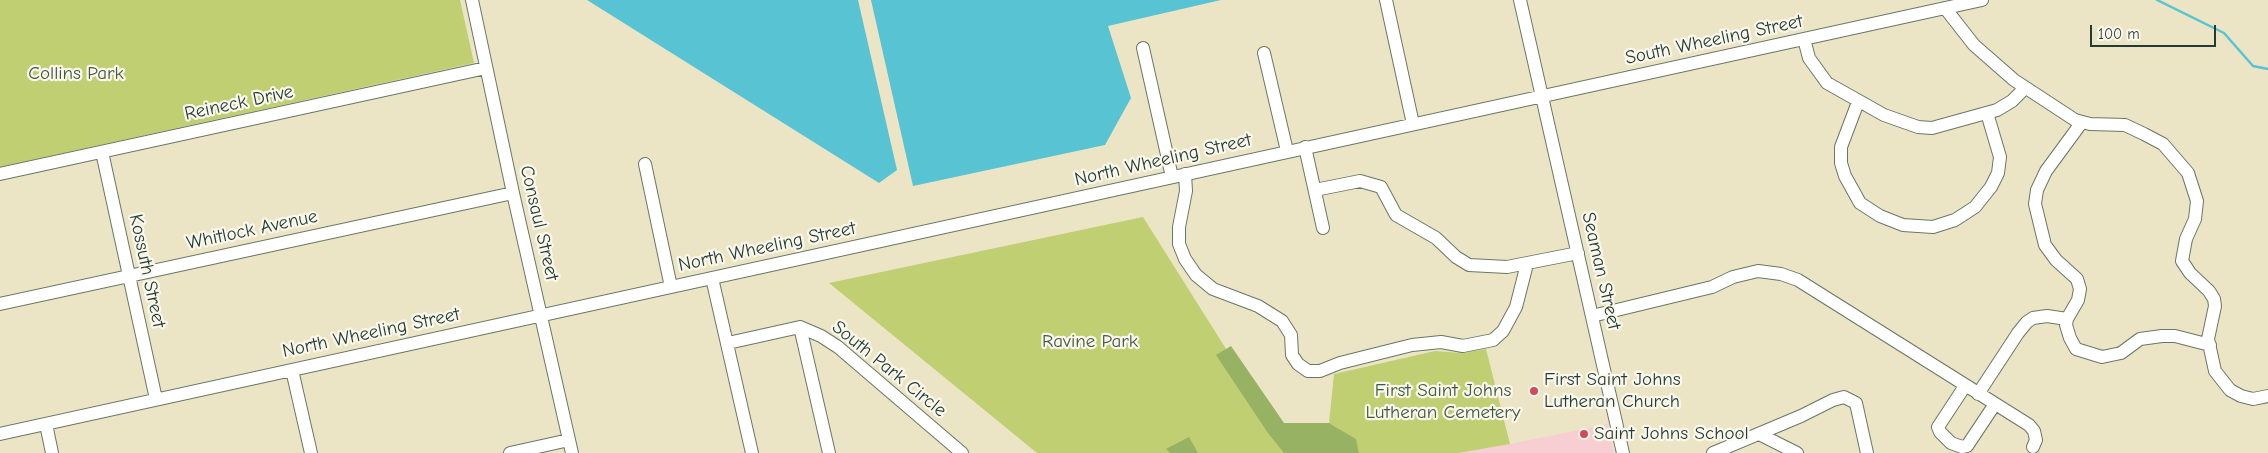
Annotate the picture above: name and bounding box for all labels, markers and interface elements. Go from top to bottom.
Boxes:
street label: South Wheeling Street [1623,10,1805,70]
scale bar [2093,15,2219,47]
text: 100 m [2098,25,2140,43]
park label: Collins Park [28,63,124,85]
street label: Reineck Drive [183,80,295,126]
street label: North Wheeling Street [1072,129,1254,191]
street label: Consaul Street [515,163,563,283]
street label: Whitlock Avenue [184,205,320,255]
street label: Seaman Street [1576,210,1626,332]
street label: Kossuth Street [124,212,170,330]
street label: North Wheeling Street [676,217,858,277]
street label: North Wheeling Street [280,303,462,363]
street label: South Park Circle [827,316,951,422]
park label: Ravine Park [1042,331,1138,353]
place label: First Saint Johns Lutheran Church [1544,369,1681,413]
park label: First Saint Johns Lutheran Cemetery [1366,380,1520,424]
marker: First Saint Johns Lutheran Church [1528,385,1540,397]
place label: Saint Johns School [1594,423,1749,445]
marker: Saint Johns School [1578,428,1590,440]

